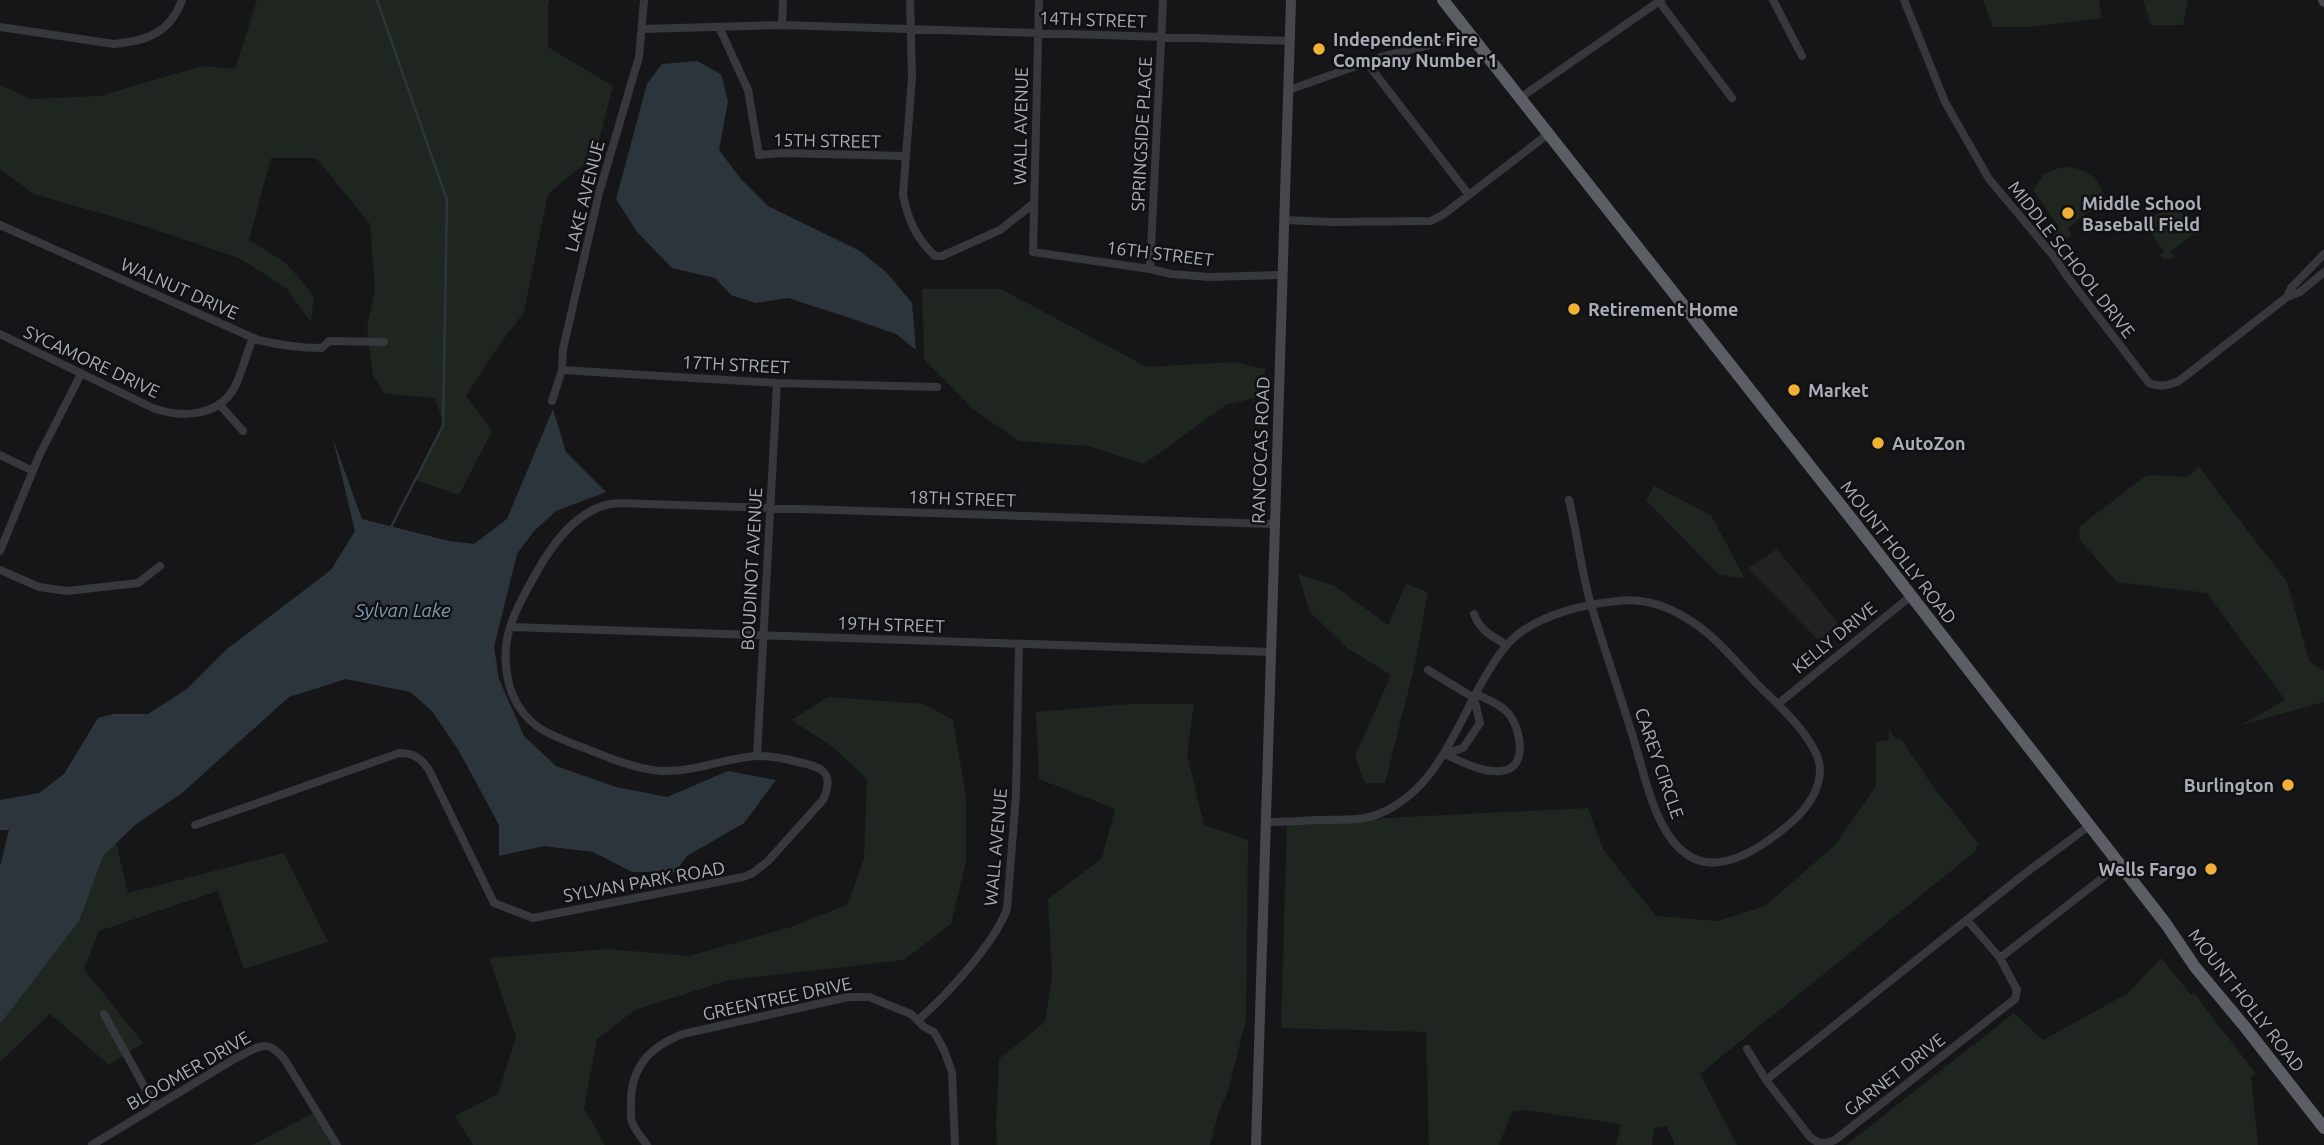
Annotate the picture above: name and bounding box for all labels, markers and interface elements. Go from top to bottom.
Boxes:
street label: 14TH STREET [1039,7,1147,31]
place label: Independent Fire Company Number 1 [1333,29,1498,70]
marker: Independent Fire Company Number 1 [1311,41,1327,57]
street label: SPRINGSIDE PLACE [1127,56,1155,212]
street label: WALL AVENUE [1009,67,1031,185]
street label: 15TH STREET [773,129,881,151]
street label: LAKE AVENUE [560,138,608,254]
street label: MIDDLE SCHOOL DRIVE [2005,177,2139,341]
place label: Middle School Baseball Field [2082,193,2202,234]
marker: Middle School Baseball Field [2060,205,2076,221]
street label: 16TH STREET [1105,237,1215,269]
street label: WALNUT DRIVE [118,253,242,323]
place label: Retirement Home [1588,299,1738,319]
marker: Retirement Home [1566,301,1582,317]
street label: SYCAMORE DRIVE [21,321,163,401]
street label: 17TH STREET [682,351,790,377]
street label: RANCOCAS ROAD [1247,376,1273,524]
place label: Market [1808,380,1869,400]
marker: Market [1786,382,1802,398]
place label: AutoZon [1892,433,1965,453]
marker: AutoZon [1870,435,1886,451]
street label: MOUNT HOLLY ROAD [1837,477,1961,627]
street label: 18TH STREET [908,486,1016,510]
street label: BOUDINOT AVENUE [737,487,765,651]
street label: KELLY DRIVE [1788,597,1880,677]
water label: Sylvan Lake [354,599,451,621]
street label: 19TH STREET [837,612,945,636]
street label: CAREY CIRCLE [1632,705,1688,821]
place label: Burlington [2184,775,2274,795]
marker: Burlington [2280,777,2296,793]
street label: WALL AVENUE [980,787,1010,907]
street label: SYLVAN PARK ROAD [562,857,726,905]
place label: Wells Fargo [2098,859,2197,879]
marker: Wells Fargo [2203,861,2219,877]
street label: MOUNT HOLLY ROAD [2185,925,2309,1075]
street label: GREENTREE DRIVE [701,972,853,1024]
street label: BLOOMER DRIVE [123,1027,253,1113]
street label: GARNET DRIVE [1840,1029,1948,1119]

